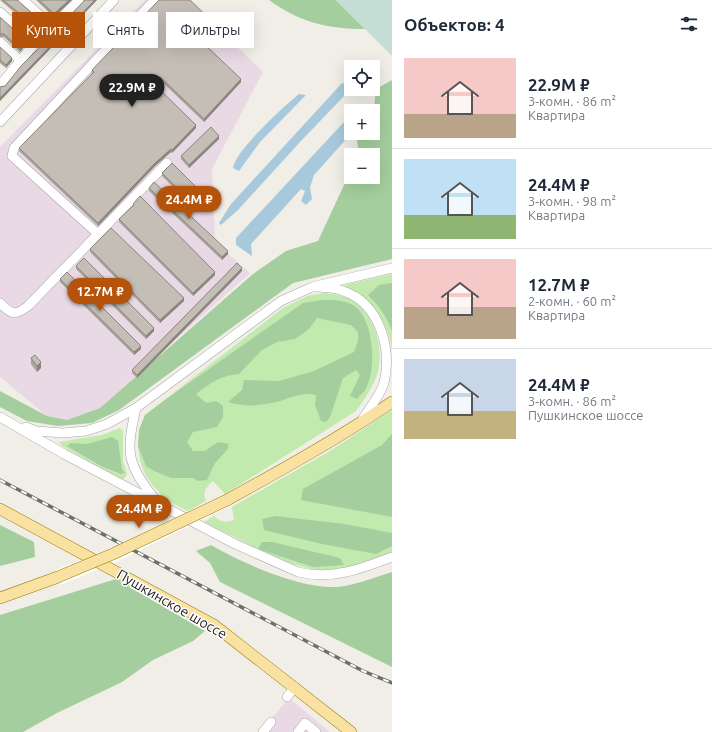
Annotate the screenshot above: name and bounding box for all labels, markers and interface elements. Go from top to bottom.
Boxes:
chip: Купить [12,12,85,48]
chip: Снять [93,12,158,48]
chip: Фильтры [166,12,254,48]
icon: filters [678,13,700,35]
text: Объектов: 4 [404,15,504,34]
map controls [344,60,380,184]
button: locate [344,60,380,96]
pin: 22.9M ₽ [95,74,169,108]
icon: home [436,74,484,122]
text: 22.9M ₽ [528,75,590,94]
text: 22.9M ₽ [108,80,156,94]
text: 3-комн. · 86 m² [528,94,616,108]
button: + [344,104,380,140]
text: Квартира [528,108,585,122]
button: − [344,148,380,184]
icon: home [436,175,484,223]
text: 24.4M ₽ [528,175,590,194]
pin: 24.4M ₽ [152,186,226,220]
text: 24.4M ₽ [165,192,213,206]
text: 3-комн. · 98 m² [528,194,616,208]
text: Квартира [528,208,585,222]
icon: home [436,275,484,323]
text: 12.7M ₽ [528,275,590,294]
pin: 12.7M ₽ [63,278,137,312]
text: 12.7M ₽ [76,284,124,298]
text: 2-комн. · 60 m² [528,294,616,308]
text: Квартира [528,308,585,322]
icon: home [436,375,484,423]
text: 24.4M ₽ [528,375,590,394]
text: 3-комн. · 86 m² [528,394,616,408]
text: Пушкинское шоссе [528,408,643,422]
pin: 24.4M ₽ [102,495,176,529]
text: 24.4M ₽ [115,501,163,515]
street label: Пушкинское шоссе [114,566,230,642]

